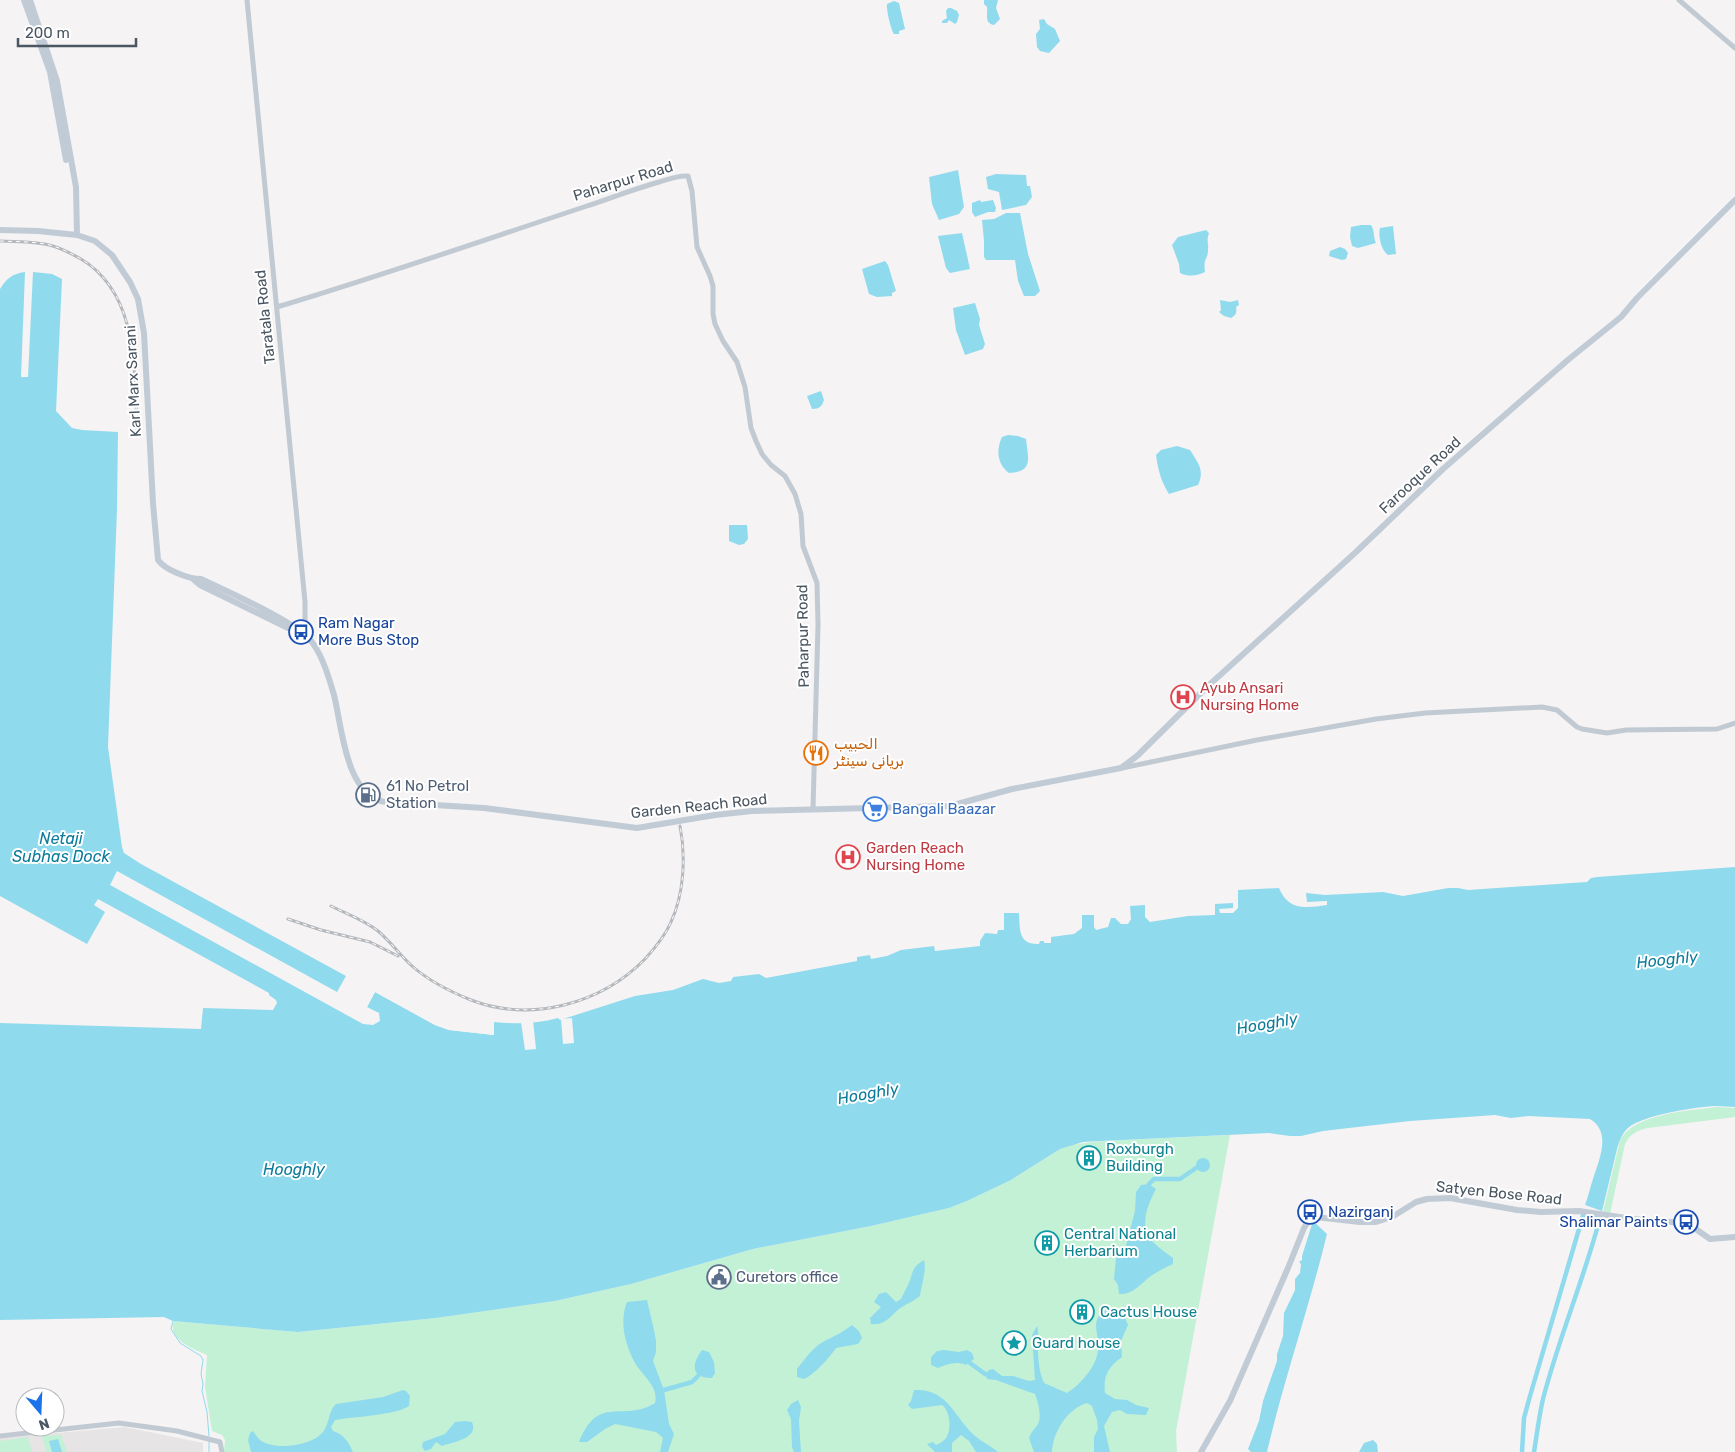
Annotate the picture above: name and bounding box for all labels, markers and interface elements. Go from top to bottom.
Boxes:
scale bar [18,15,135,47]
text: 200 m [25,24,70,42]
street label: Paharpur Road [571,157,675,205]
street label: Taratala Road [251,269,279,365]
street label: Karl Marx Sarani [121,325,145,437]
street label: Farooque Road [1375,433,1465,517]
street label: Paharpur Road [793,584,813,688]
place label: Ram Nagar More Bus Stop [318,614,419,649]
bus stop icon: Ram Nagar More Bus Stop [288,619,314,645]
place label: Ayub Ansari Nursing Home [1200,679,1299,714]
hospital icon: Ayub Ansari Nursing Home [1170,684,1196,710]
place label: الحبیب بریانی سینٹر [833,735,904,770]
restaurant icon: الحبیب بریانی سینٹر [803,740,829,766]
place label: 61 No Petrol Station [386,777,469,812]
fuel station icon: 61 No Petrol Station [355,782,381,808]
street label: Garden Reach Road [630,790,768,822]
supermarket icon: Bangali Baazar [862,796,888,822]
place label: Bangali Baazar [892,800,996,818]
water label: Netaji Subhas Dock [12,829,111,866]
place label: Garden Reach Nursing Home [866,839,965,874]
hospital icon: Garden Reach Nursing Home [835,844,861,870]
water label: Hooghly [1635,947,1700,972]
water label: Hooghly [1235,1009,1300,1038]
water label: Hooghly [836,1079,901,1108]
place label: Roxburgh Building [1106,1140,1174,1175]
building icon: Roxburgh Building [1076,1145,1102,1171]
water label: Hooghly [263,1160,326,1179]
street label: Satyen Bose Road [1435,1177,1563,1209]
bus stop icon: Nazirganj [1297,1199,1323,1225]
place label: Nazirganj [1328,1203,1394,1221]
bus stop icon: Shalimar Paints [1673,1209,1699,1235]
place label: Shalimar Paints [1559,1213,1668,1231]
place label: Central National Herbarium [1064,1225,1176,1260]
building icon: Central National Herbarium [1034,1230,1060,1256]
public building icon: Curetors office [706,1264,732,1290]
place label: Curetors office [736,1268,838,1286]
building icon: Cactus House [1069,1299,1095,1325]
place label: Cactus House [1100,1303,1197,1321]
place icon: Guard house [1001,1330,1027,1356]
place label: Guard house [1032,1334,1121,1352]
north arrow [15,1387,65,1437]
text: N [37,1414,52,1433]

